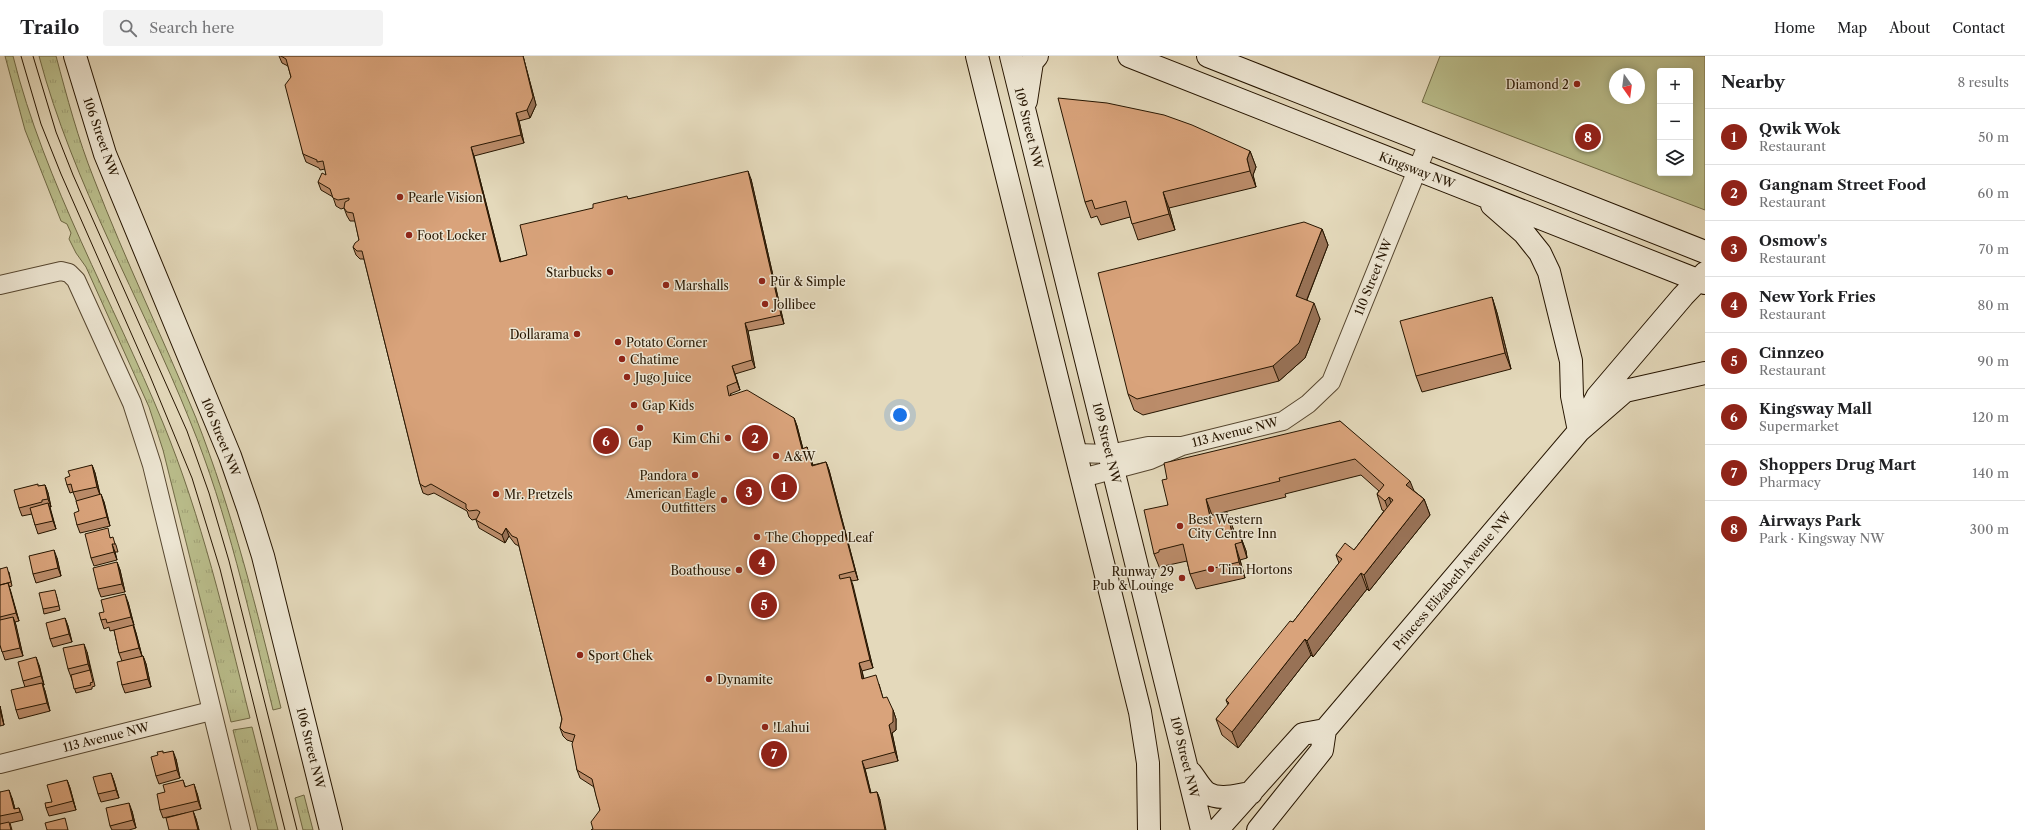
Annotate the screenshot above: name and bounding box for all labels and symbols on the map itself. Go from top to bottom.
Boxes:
north arrow [1609,68,1645,104]
place label: Diamond 2 [1506,77,1569,92]
marker: Diamond 2 [1572,79,1582,89]
street label: 109 Street NW [1012,86,1047,171]
street label: 106 Street NW [80,95,122,180]
pin: 8 [1575,122,1601,152]
street label: Kingsway NW [1377,149,1458,192]
place label: Pearle Vision [408,190,483,205]
marker: Pearle Vision [395,192,405,202]
place label: Foot Locker [417,228,486,243]
marker: Foot Locker [404,230,414,240]
street label: 110 Street NW [1351,236,1395,317]
place label: Starbucks [546,265,602,280]
marker: Starbucks [605,267,615,277]
place label: Pür & Simple [770,274,846,289]
marker: Pür & Simple [757,276,767,286]
place label: Marshalls [674,278,729,293]
marker: Marshalls [661,280,671,290]
place label: Jollibee [771,297,816,312]
marker: Jollibee [760,299,770,309]
place label: Dollarama [510,327,570,342]
marker: Dollarama [572,329,582,339]
place label: Potato Corner [626,335,707,350]
marker: Potato Corner [613,337,623,347]
place label: Chatime [630,352,679,367]
marker: Chatime [617,354,627,364]
place label: Jugo Juice [633,370,692,385]
marker: Jugo Juice [622,372,632,382]
street label: 106 Street NW [198,396,244,479]
place label: Gap Kids [642,398,694,413]
marker: Gap Kids [629,400,639,410]
street label: 109 Street NW [1090,401,1125,486]
your location [890,405,910,425]
street label: 113 Avenue NW [1190,414,1280,450]
marker: Gap [635,423,645,433]
pin: 2 [742,423,768,453]
pin: 6 [593,426,619,456]
place label: Kim Chi [672,431,720,446]
marker: Kim Chi [723,433,733,443]
place label: Gap [628,435,652,450]
place label: A&W [783,449,816,464]
marker: A&W [771,451,781,461]
place label: Pandora [639,468,688,483]
marker: Pandora [690,470,700,480]
pin: 1 [771,472,797,502]
pin: 3 [736,477,762,507]
place label: American Eagle Outfitters [625,486,716,515]
place label: Mr. Pretzels [504,487,573,502]
marker: Mr. Pretzels [491,489,501,499]
marker: American Eagle Outfitters [719,495,729,505]
street label: Princess Elizabeth Avenue NW [1390,508,1515,653]
place label: Best Western City Centre Inn [1188,512,1277,541]
marker: Best Western City Centre Inn [1175,521,1185,531]
place label: The Chopped Leaf [765,530,874,545]
marker: The Chopped Leaf [752,532,762,542]
pin: 4 [749,547,775,577]
place label: Tim Hortons [1219,562,1293,577]
place label: Boathouse [670,563,731,578]
place label: Runway 29 Pub & Lounge [1092,564,1174,593]
marker: Tim Hortons [1206,564,1216,574]
marker: Boathouse [734,565,744,575]
marker: Runway 29 Pub & Lounge [1177,573,1187,583]
pin: 5 [751,590,777,620]
place label: Sport Chek [588,648,654,663]
marker: Sport Chek [575,650,585,660]
place label: Dynamite [717,672,773,687]
marker: Dynamite [704,674,714,684]
street label: 106 Street NW [294,706,329,791]
street label: 109 Street NW [1168,715,1203,800]
street label: 113 Avenue NW [61,719,151,755]
place label: !Lahui [773,720,810,735]
marker: !Lahui [760,722,770,732]
pin: 7 [761,739,787,769]

